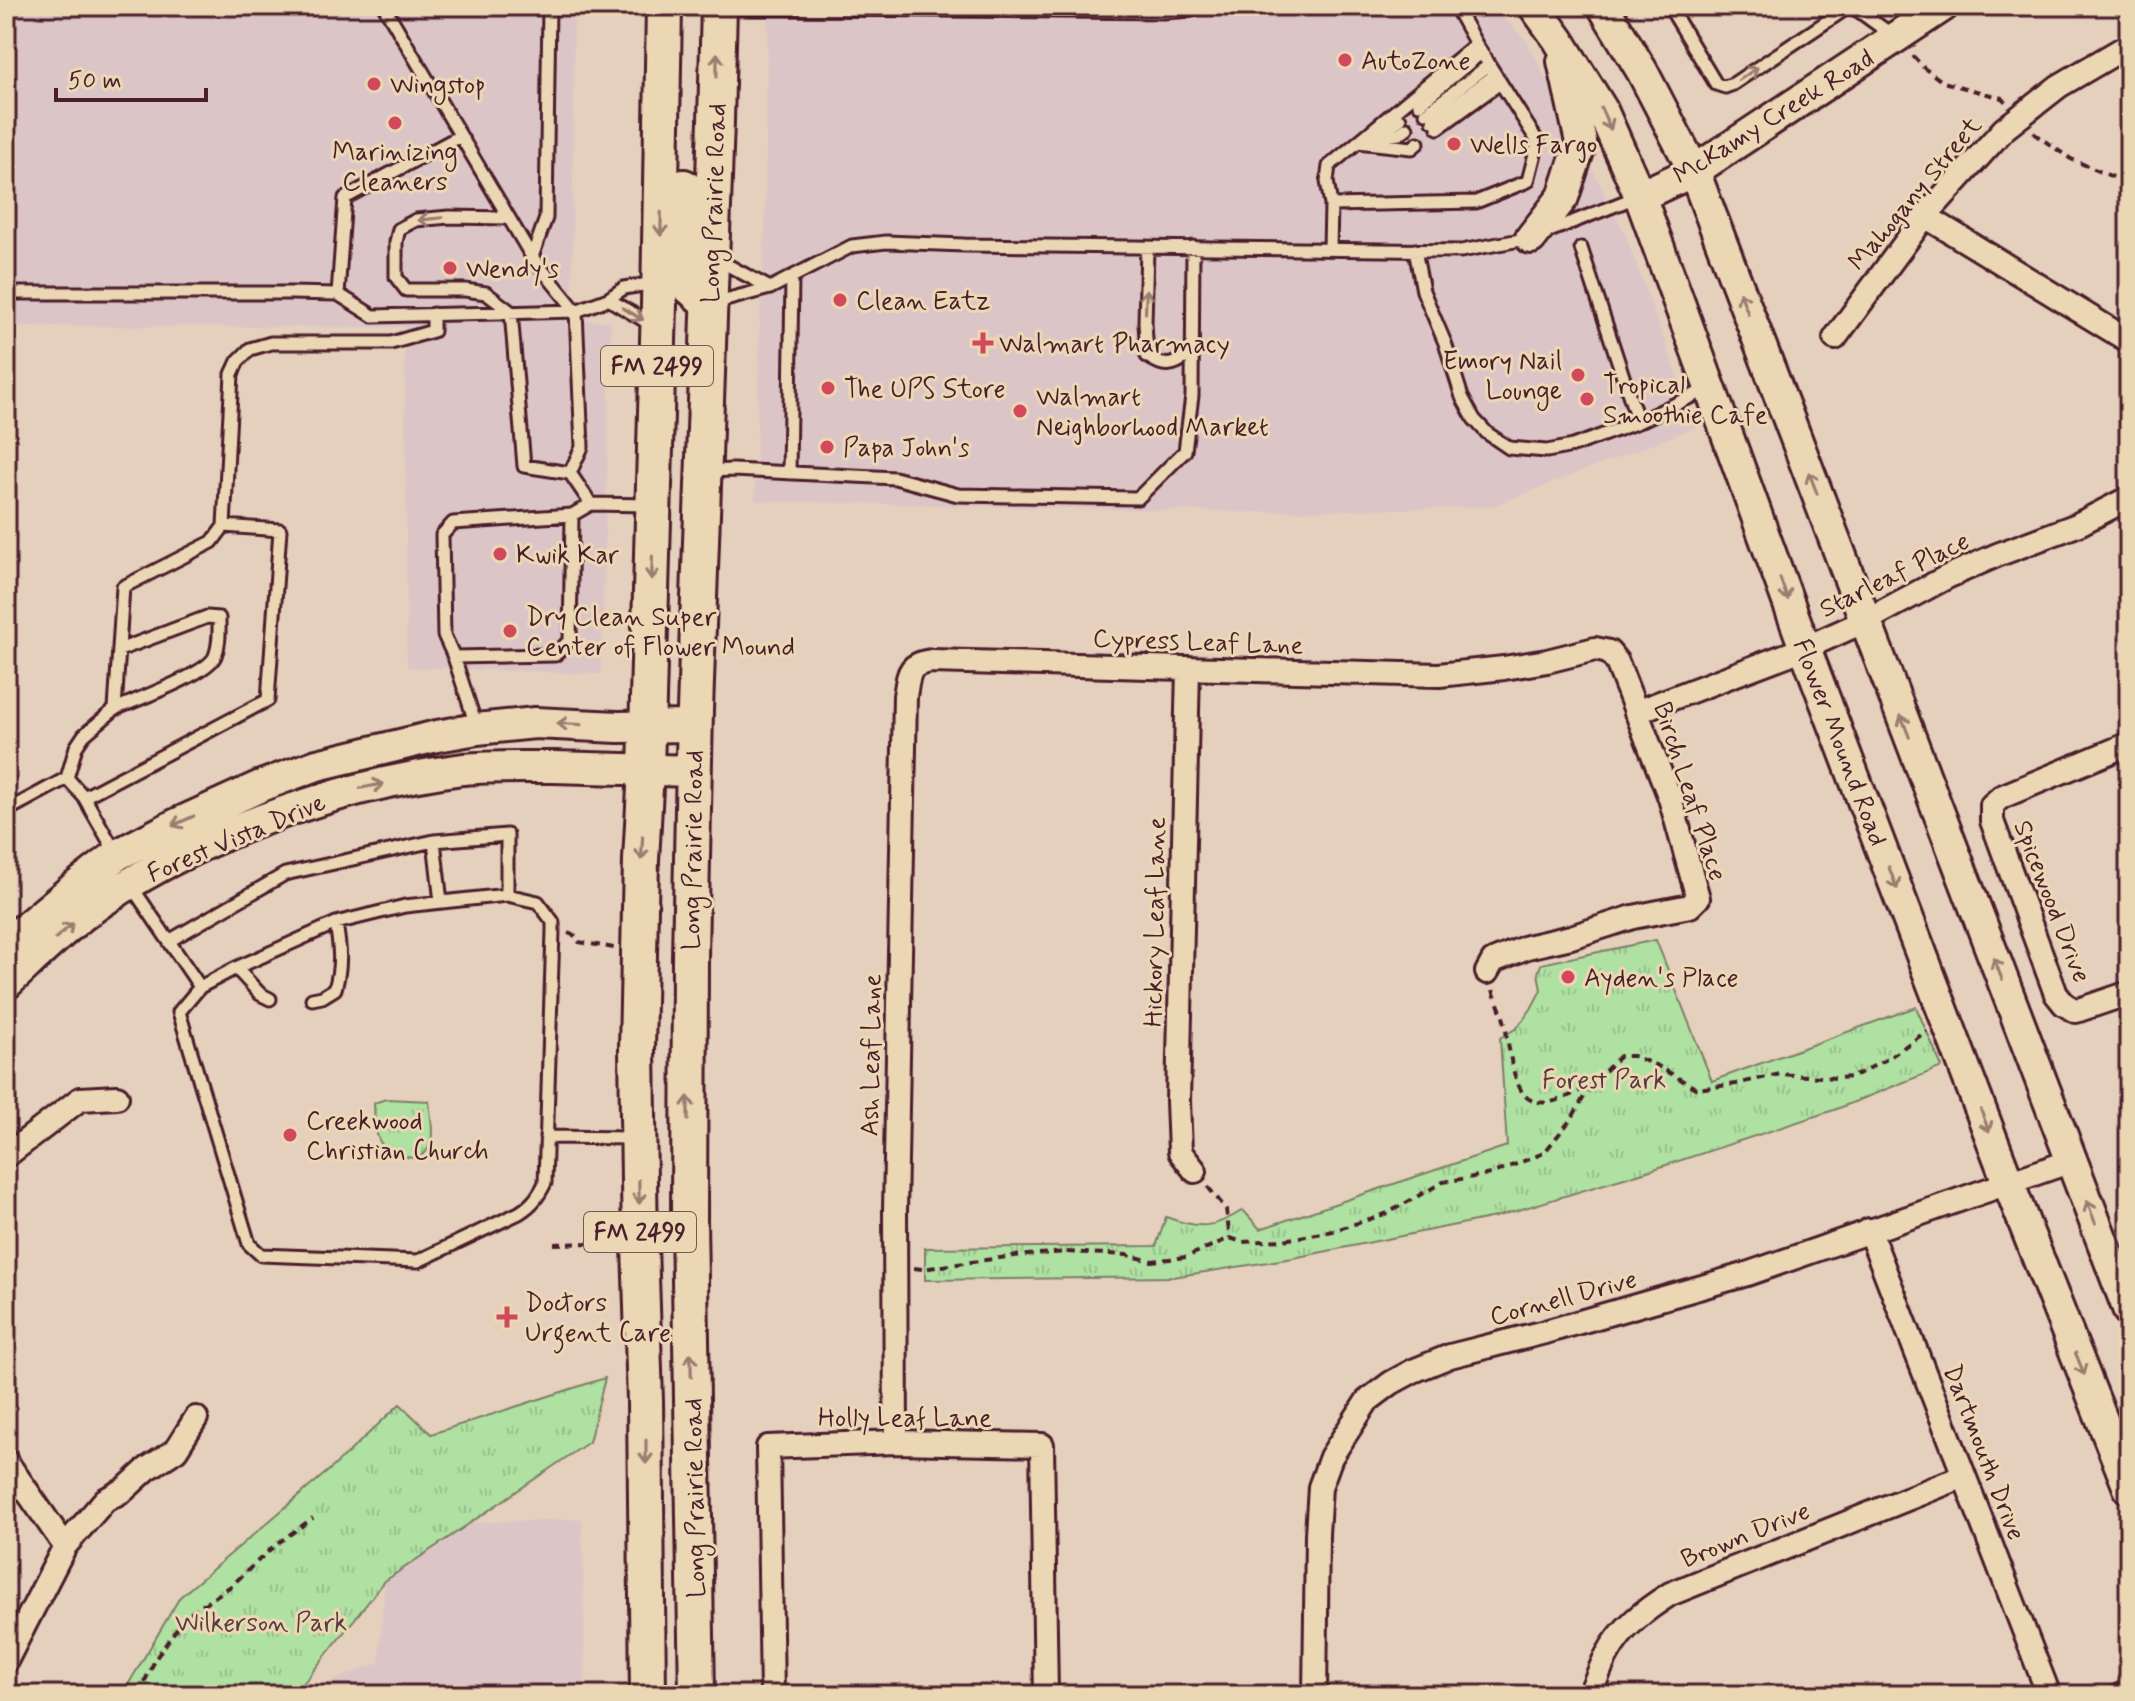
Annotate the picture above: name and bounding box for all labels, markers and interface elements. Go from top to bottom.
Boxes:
street label: McKamy Creek Road [1667,42,1881,193]
place label: AutoZone [1361,45,1470,79]
marker: AutoZone [1336,51,1354,69]
scale bar [56,52,206,102]
one-way arrow [710,52,725,79]
text: 50 m [68,66,122,97]
one-way arrow [1737,66,1759,82]
place label: Wingstop [390,69,486,105]
marker: Wingstop [365,75,383,93]
street label: Long Prairie Road [695,102,737,304]
one-way arrow [1599,106,1614,130]
street label: Mahogany Street [1841,110,1990,278]
marker: Marinizing Cleaners [386,114,404,132]
place label: Wells Fargo [1470,129,1597,163]
marker: Wells Fargo [1445,135,1463,153]
place label: Marinizing Cleaners [332,136,458,200]
one-way arrow [653,210,669,237]
one-way arrow [417,211,444,226]
place label: Wendy's [466,253,559,287]
marker: Wendy's [441,259,459,277]
place label: Clean Eatz [856,285,990,319]
one-way arrow [1138,288,1153,315]
marker: Clean Eatz [831,291,849,309]
one-way arrow [1736,291,1750,316]
one-way arrow [621,306,644,322]
place label: Walmart Pharmacy [999,328,1230,362]
marker: Walmart Pharmacy [974,334,992,352]
place label: Emory Nail Lounge [1443,345,1562,411]
road number: FM 2499 [601,346,713,386]
marker: Emory Nail Lounge [1569,366,1587,384]
place label: Tropical Smoothie Cafe [1603,369,1768,433]
place label: The UPS Store [844,373,1005,407]
marker: The UPS Store [819,379,837,397]
place label: Walmart Neighborhood Market [1036,381,1269,445]
marker: Tropical Smoothie Cafe [1578,390,1596,408]
marker: Walmart Neighborhood Market [1011,402,1029,420]
place label: Papa John's [843,432,969,466]
marker: Papa John's [818,438,836,456]
one-way arrow [1805,471,1819,496]
street label: Starleaf Place [1814,525,1975,627]
place label: Kwik Kar [516,539,619,573]
marker: Kwik Kar [491,545,509,563]
one-way arrow [644,554,659,581]
one-way arrow [1778,576,1792,601]
place label: Dry Clean Super Center of Flower Mound [526,601,795,665]
marker: Dry Clean Super Center of Flower Mound [501,622,519,640]
street label: Cypress Leaf Lane [1092,622,1304,664]
street label: Flower Mound Road [1784,634,1894,851]
street label: Birch Leaf Place [1644,698,1734,885]
one-way arrow [1897,714,1911,739]
one-way arrow [556,717,583,732]
street label: Long Prairie Road [675,750,715,950]
one-way arrow [359,778,385,793]
street label: Forest Vista Drive [142,786,331,892]
one-way arrow [172,814,196,829]
street label: Hickory Leaf Lane [1137,816,1175,1027]
street label: Spicewood Drive [2005,816,2098,988]
one-way arrow [634,834,649,861]
one-way arrow [1887,866,1901,890]
one-way arrow [53,923,74,941]
one-way arrow [1990,957,2004,982]
place label: Ayden's Place [1584,962,1739,996]
marker: Ayden's Place [1559,968,1577,986]
street label: Ash Leaf Lane [854,973,890,1137]
park label: Forest Park [1542,1064,1666,1098]
one-way arrow [681,1095,696,1122]
place label: Creekwood Christian Church [306,1105,489,1169]
one-way arrow [1979,1109,1993,1133]
marker: Creekwood Christian Church [281,1126,299,1144]
one-way arrow [631,1178,647,1205]
one-way arrow [2082,1200,2097,1225]
road number: FM 2499 [584,1212,696,1252]
street label: Cornell Drive [1486,1263,1641,1335]
place label: Doctors Urgent Care [525,1287,671,1354]
marker: Doctors Urgent Care [496,1306,518,1328]
one-way arrow [2074,1351,2088,1376]
one-way arrow [683,1352,699,1379]
street label: Dartmouth Drive [1934,1360,2032,1546]
street label: Long Prairie Road [677,1398,717,1598]
street label: Holly Leaf Lane [818,1402,992,1436]
one-way arrow [638,1438,654,1465]
street label: Brown Drive [1676,1495,1815,1577]
park label: Wilkerson Park [175,1607,347,1641]

